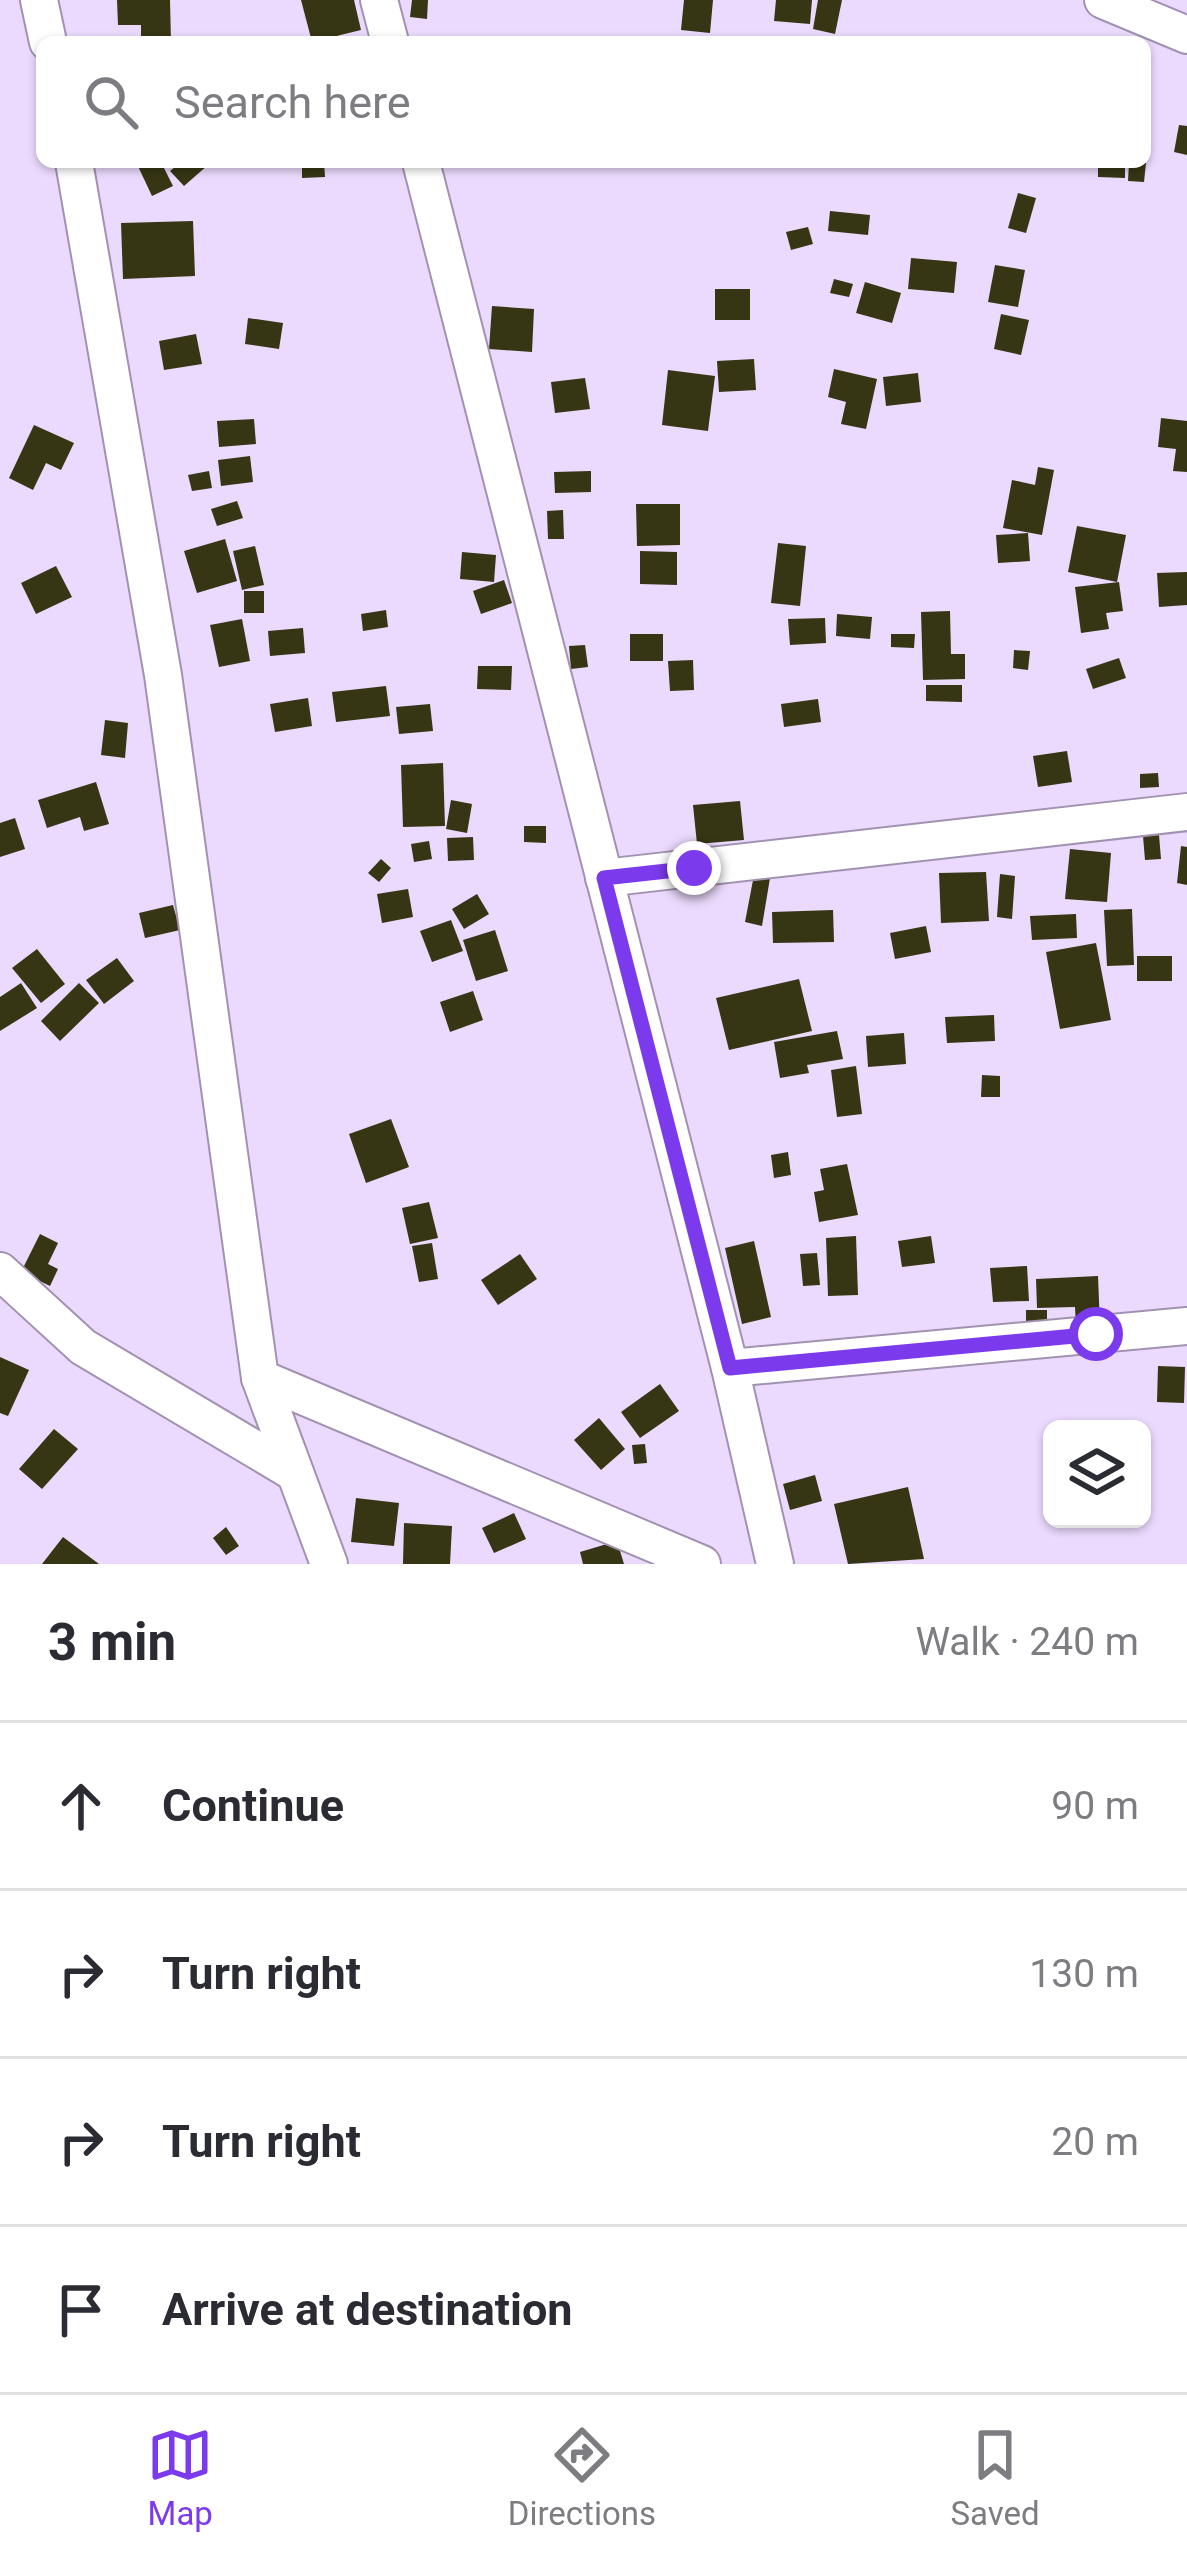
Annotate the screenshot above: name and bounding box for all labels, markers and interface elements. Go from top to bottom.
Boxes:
search box [36,36,1151,168]
icon: search [78,69,144,135]
text: Search here [174,76,411,129]
route end [667,841,721,895]
route start [1069,1307,1123,1361]
map controls [1043,1420,1151,1528]
button: layers [1043,1420,1151,1528]
text: 3 min [48,1613,176,1672]
text: Walk · 240 m [915,1619,1139,1665]
icon: ahead [48,1773,114,1839]
text: Continue [162,1779,344,1832]
text: 90 m [1051,1783,1139,1829]
icon: right [48,1941,114,2007]
text: Turn right [162,1947,361,2000]
text: 130 m [1029,1951,1139,1997]
icon: right [48,2109,114,2175]
text: Turn right [162,2115,361,2168]
text: 20 m [1051,2119,1139,2165]
icon: arrive [48,2277,114,2343]
text: Arrive at destination [162,2283,573,2336]
tab: Map [147,2422,213,2533]
tab: Directions [508,2422,656,2533]
tab: Saved [951,2422,1040,2533]

